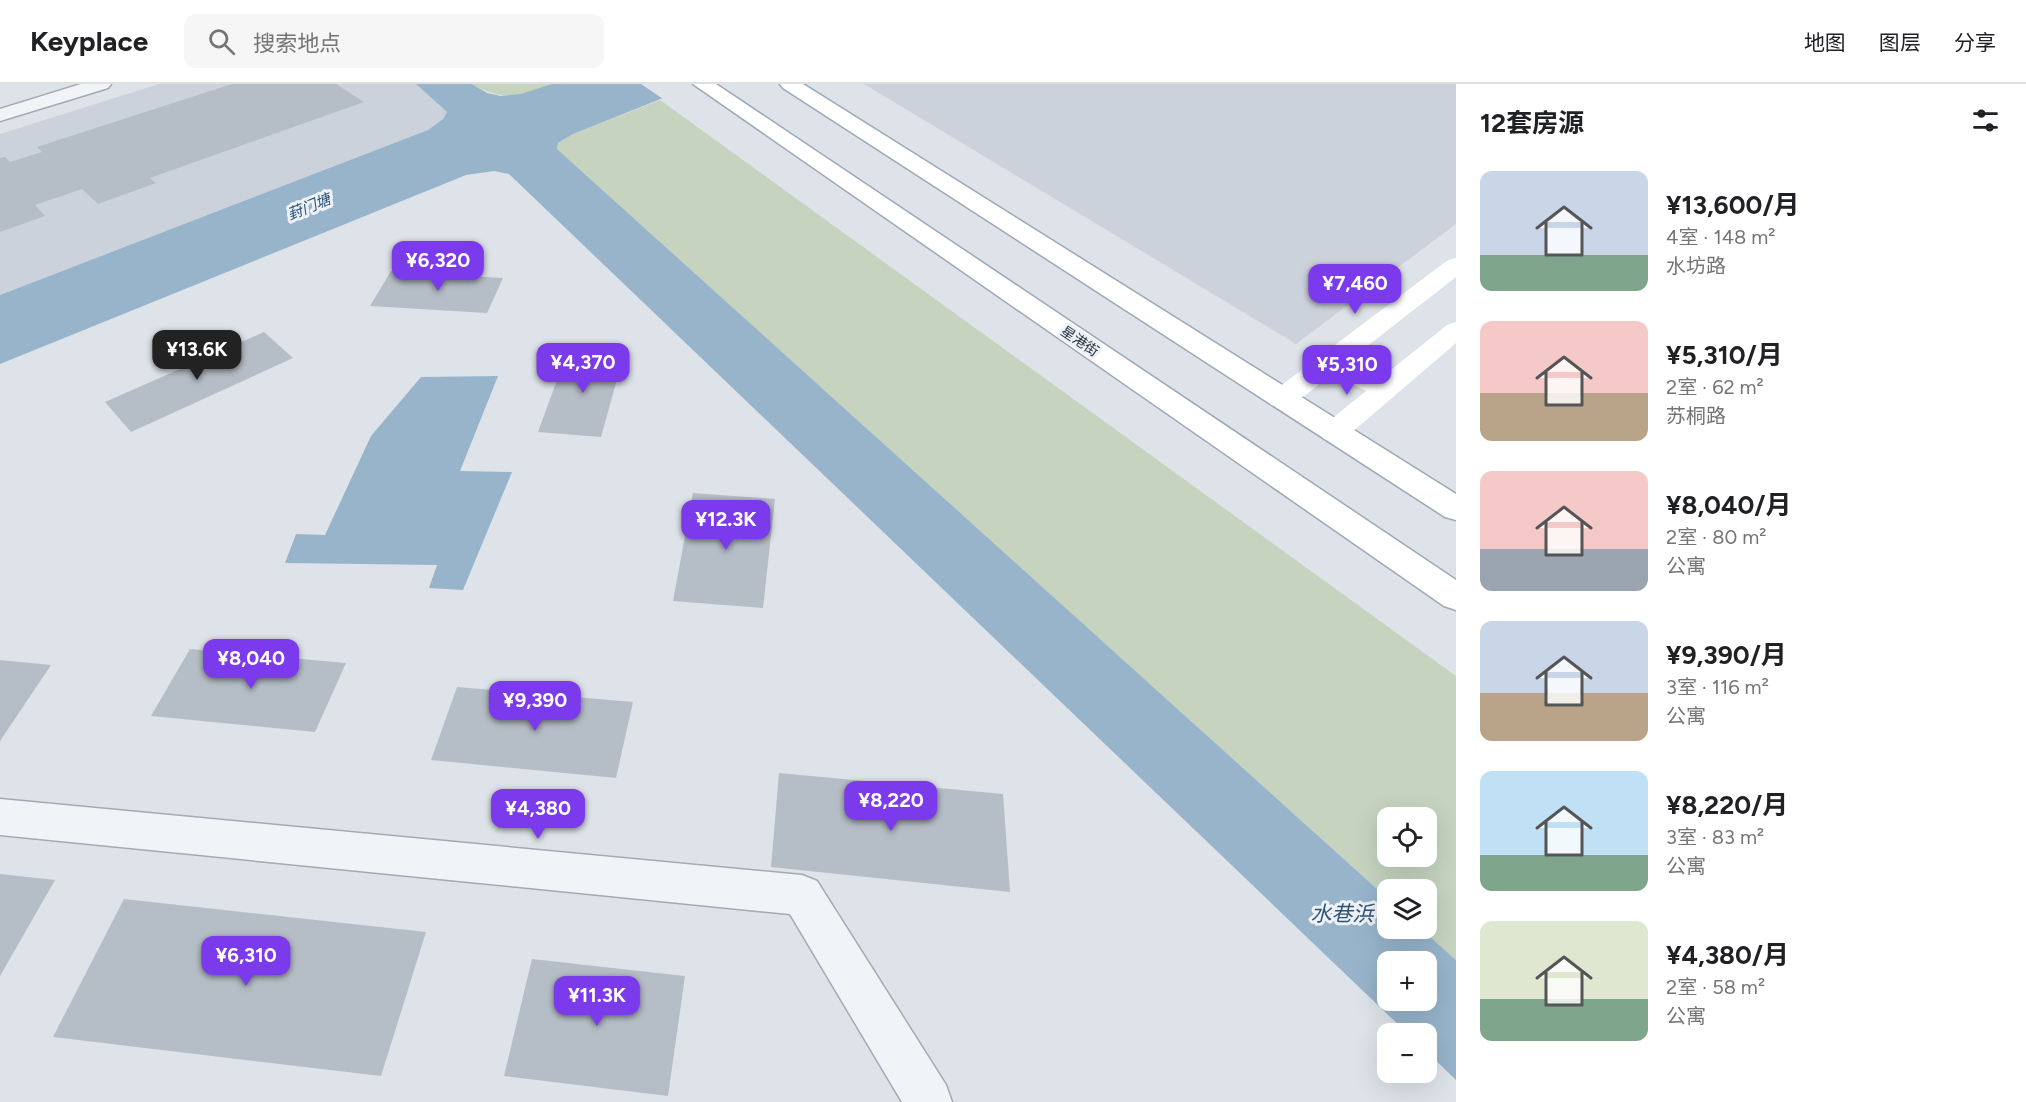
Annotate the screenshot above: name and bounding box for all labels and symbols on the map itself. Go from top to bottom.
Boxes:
water label: 葑门塘 [285,189,336,224]
pin: ¥6,320 [389,241,487,292]
pin: ¥7,460 [1306,264,1404,315]
street label: 星港街 [1058,323,1102,360]
pin: ¥13.6K [148,330,246,381]
pin: ¥4,370 [534,343,632,394]
pin: ¥5,310 [1298,345,1396,396]
pin: ¥12.3K [677,500,775,551]
pin: ¥8,040 [202,639,300,690]
pin: ¥9,390 [486,681,584,732]
pin: ¥8,220 [842,781,940,832]
pin: ¥4,380 [489,789,587,840]
water label: 水巷浜 [1311,901,1375,926]
pin: ¥6,310 [197,936,295,987]
pin: ¥11.3K [548,976,646,1027]

